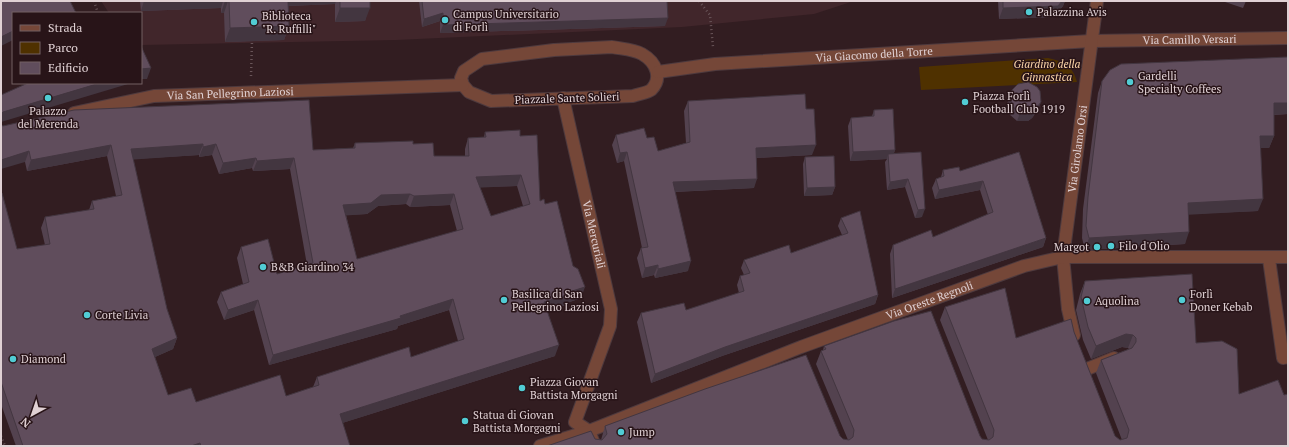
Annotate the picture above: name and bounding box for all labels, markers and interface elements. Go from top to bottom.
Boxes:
place label: Palazzina Avis [1037,5,1107,19]
place label: Campus Universitario di Forlì [453,7,559,34]
marker: Palazzina Avis [1024,7,1034,17]
place label: Biblioteca "R. Ruffilli" [262,9,316,36]
legend [12,12,142,84]
marker: Campus Universitario di Forlì [440,15,450,25]
marker: Biblioteca "R. Ruffilli" [249,17,259,27]
text: Strada [48,20,82,35]
street label: Via Camillo Versari [1143,32,1237,47]
text: Parco [48,40,78,55]
street label: Via Giacomo della Torre [815,44,934,65]
park label: Giardino della Ginnastica [1014,57,1080,84]
text: Edificio [48,60,89,75]
place label: Gardelli Specialty Coffees [1138,69,1222,96]
marker: Gardelli Specialty Coffees [1125,77,1135,87]
street label: Via San Pellegrino Laziosi [167,84,294,103]
street label: Piazzale Sante Solieri [514,89,620,107]
place label: Piazza Forlì Football Club 1919 [973,89,1065,116]
marker: Palazzo del Merenda [43,93,53,103]
marker: Piazza Forlì Football Club 1919 [960,97,970,107]
place label: Palazzo del Merenda [18,104,79,131]
street label: Via Girolamo Orsi [1065,104,1090,193]
street label: Via Mercuriali [580,199,609,270]
place label: Filo d'Olio [1119,239,1170,253]
place label: Margot [1054,240,1089,254]
marker: Filo d'Olio [1106,241,1116,251]
marker: Margot [1092,242,1102,252]
place label: B&B Giardino 34 [271,260,354,274]
marker: B&B Giardino 34 [258,262,268,272]
street label: Via Oreste Regnoli [884,278,975,323]
place label: Basilica di San Pellegrino Laziosi [512,287,599,314]
place label: Forlì Doner Kebab [1190,287,1253,314]
place label: Aquolina [1095,294,1140,308]
marker: Basilica di San Pellegrino Laziosi [499,295,509,305]
marker: Forlì Doner Kebab [1177,295,1187,305]
marker: Aquolina [1082,296,1092,306]
place label: Corte Livia [95,308,149,322]
marker: Corte Livia [82,310,92,320]
place label: Diamond [21,352,66,366]
marker: Diamond [8,354,18,364]
place label: Piazza Giovan Battista Morgagni [530,375,618,402]
marker: Piazza Giovan Battista Morgagni [517,383,527,393]
north arrow [12,395,52,435]
place label: Statua di Giovan Battista Morgagni [473,408,561,435]
text: N [17,414,33,431]
marker: Statua di Giovan Battista Morgagni [460,416,470,426]
place label: Jump [629,425,655,439]
marker: Jump [616,427,626,437]

